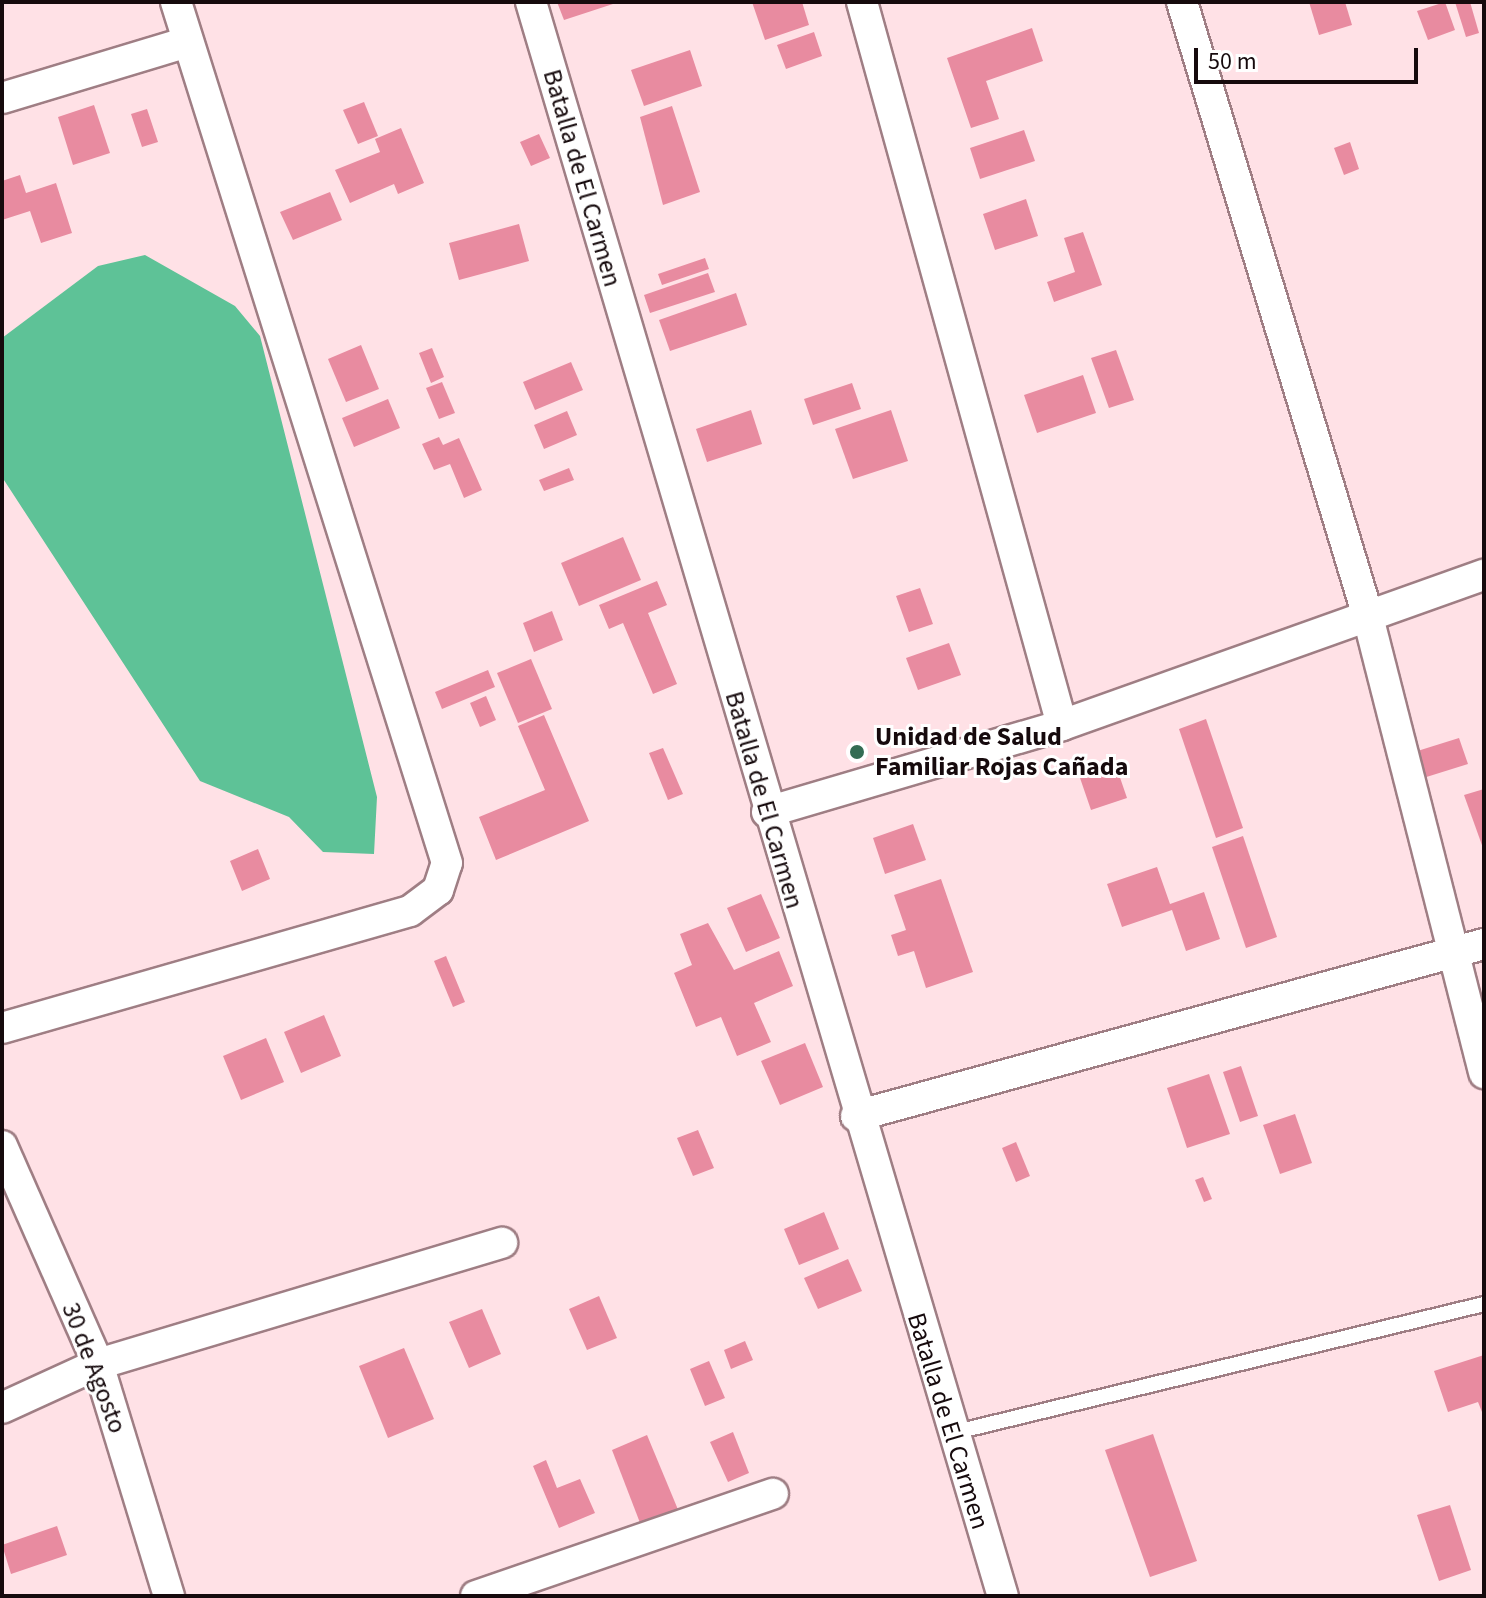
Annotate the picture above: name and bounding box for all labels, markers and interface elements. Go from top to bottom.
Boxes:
scale bar [1198,32,1422,82]
text: 50 m [1208,44,1257,79]
street label: Batalla de El Carmen [536,66,628,290]
street label: Batalla de El Carmen [718,688,810,912]
place label: Unidad de Salud Familiar Rojas Cañada [875,721,1128,782]
marker: Unidad de Salud Familiar Rojas Cañada [846,741,868,763]
street label: 30 de Agosto [55,1298,133,1438]
street label: Batalla de El Carmen [900,1309,996,1533]

